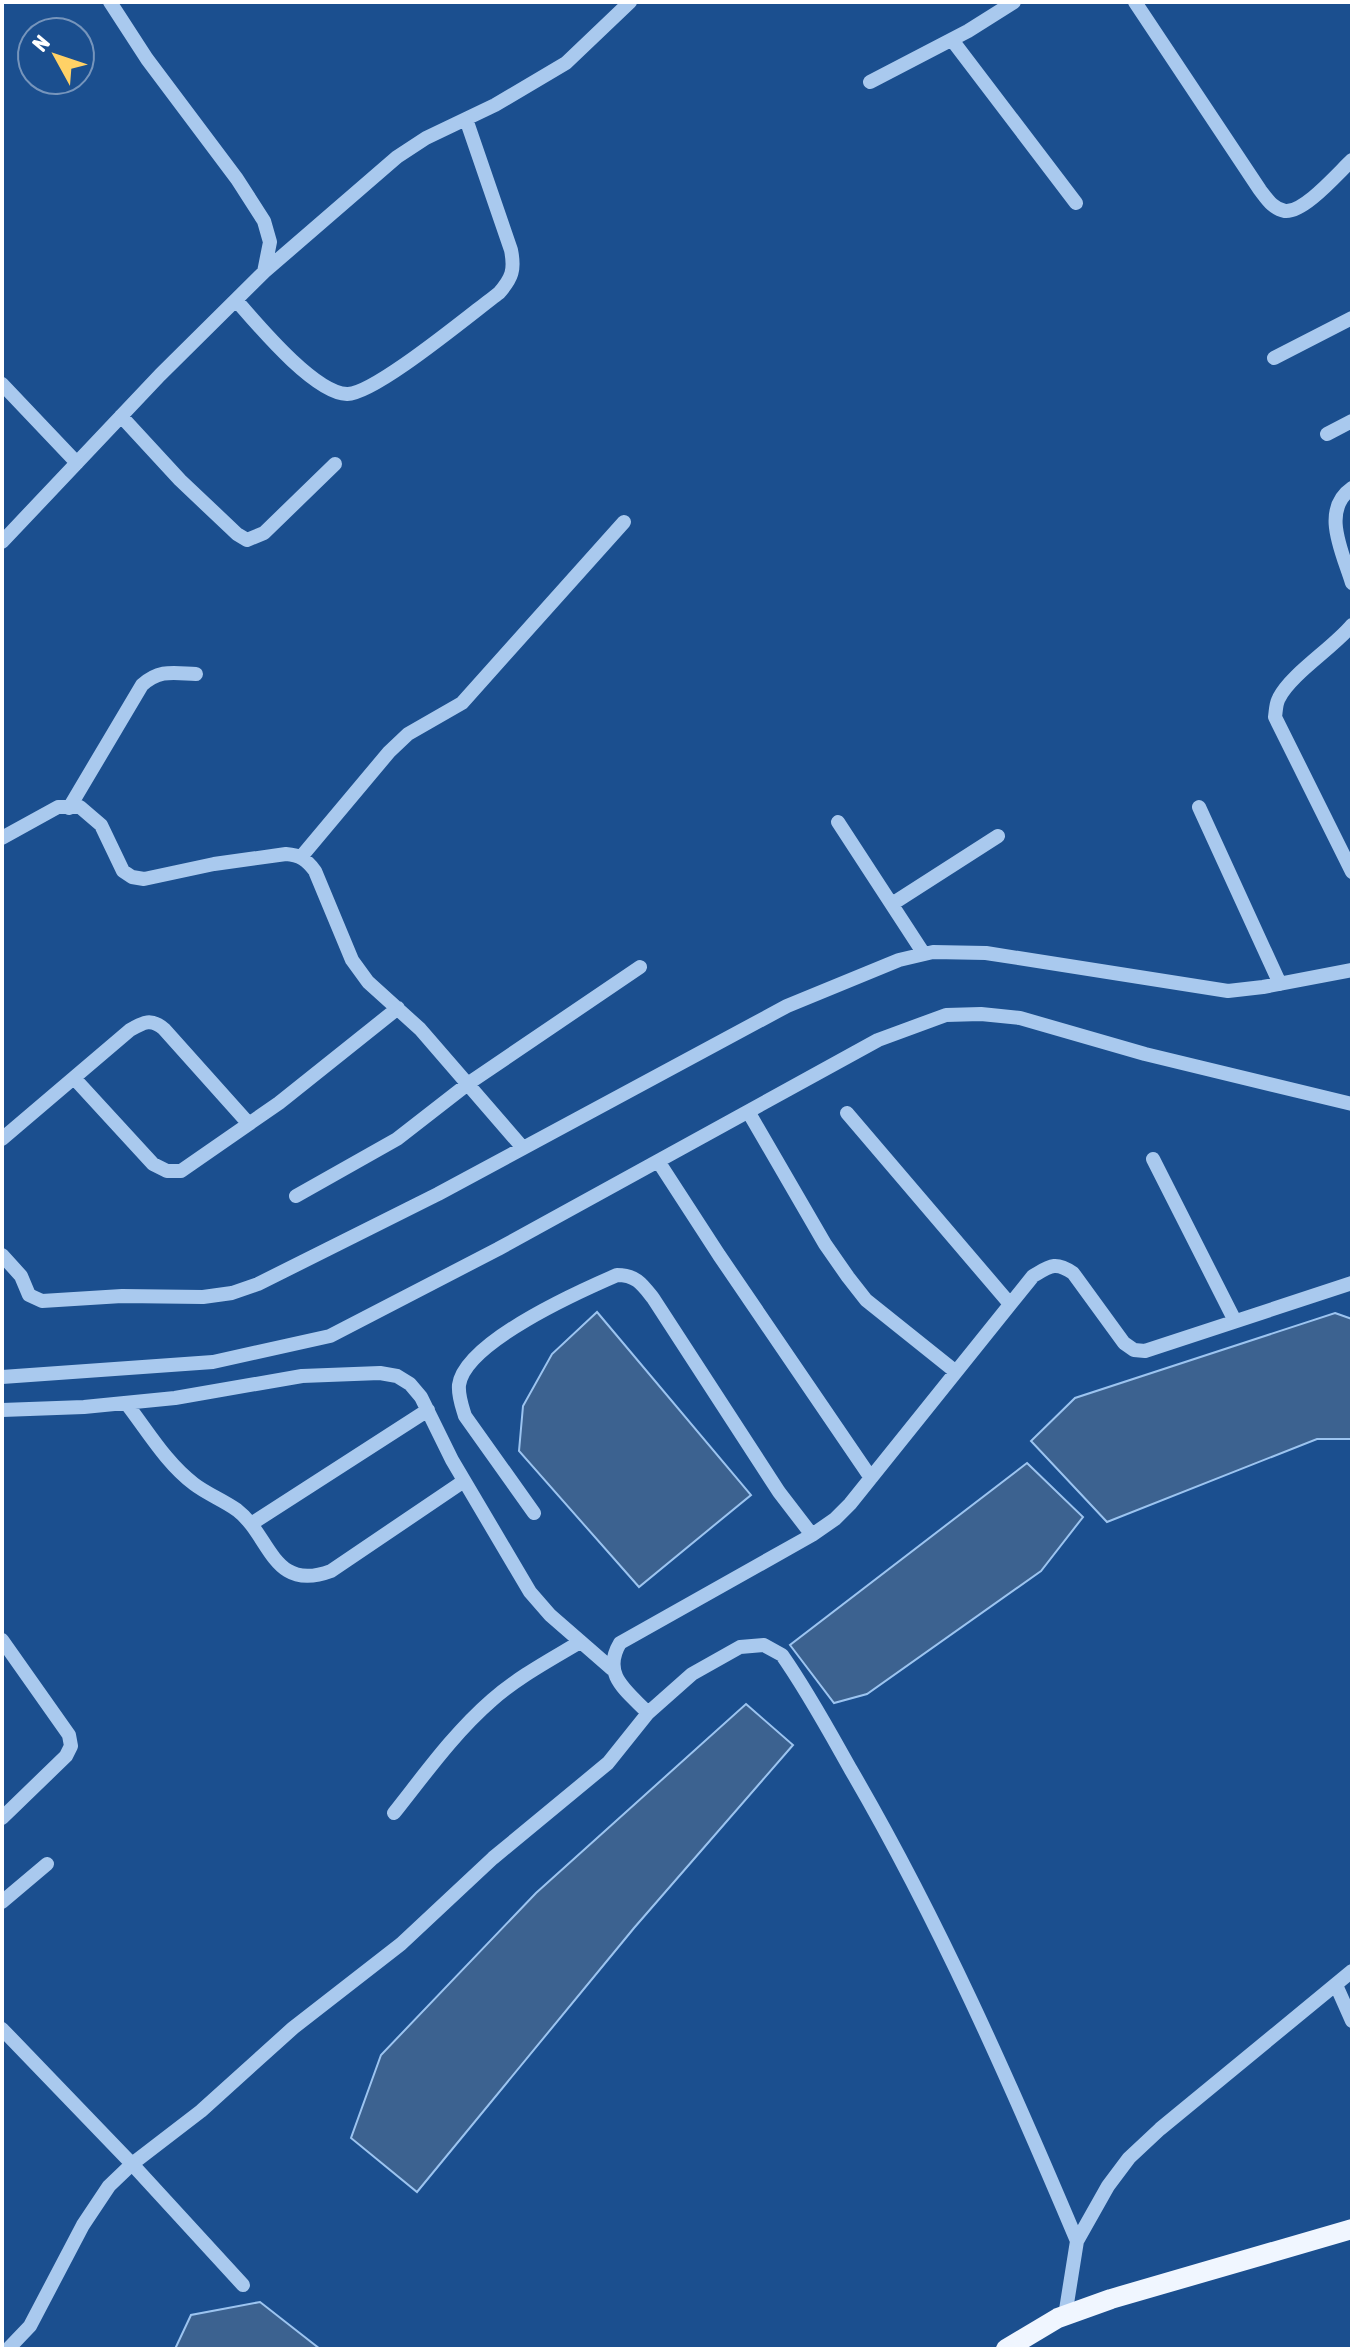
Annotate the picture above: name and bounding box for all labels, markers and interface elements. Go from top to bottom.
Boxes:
north arrow [16,16,96,96]
text: N [27,30,55,56]

